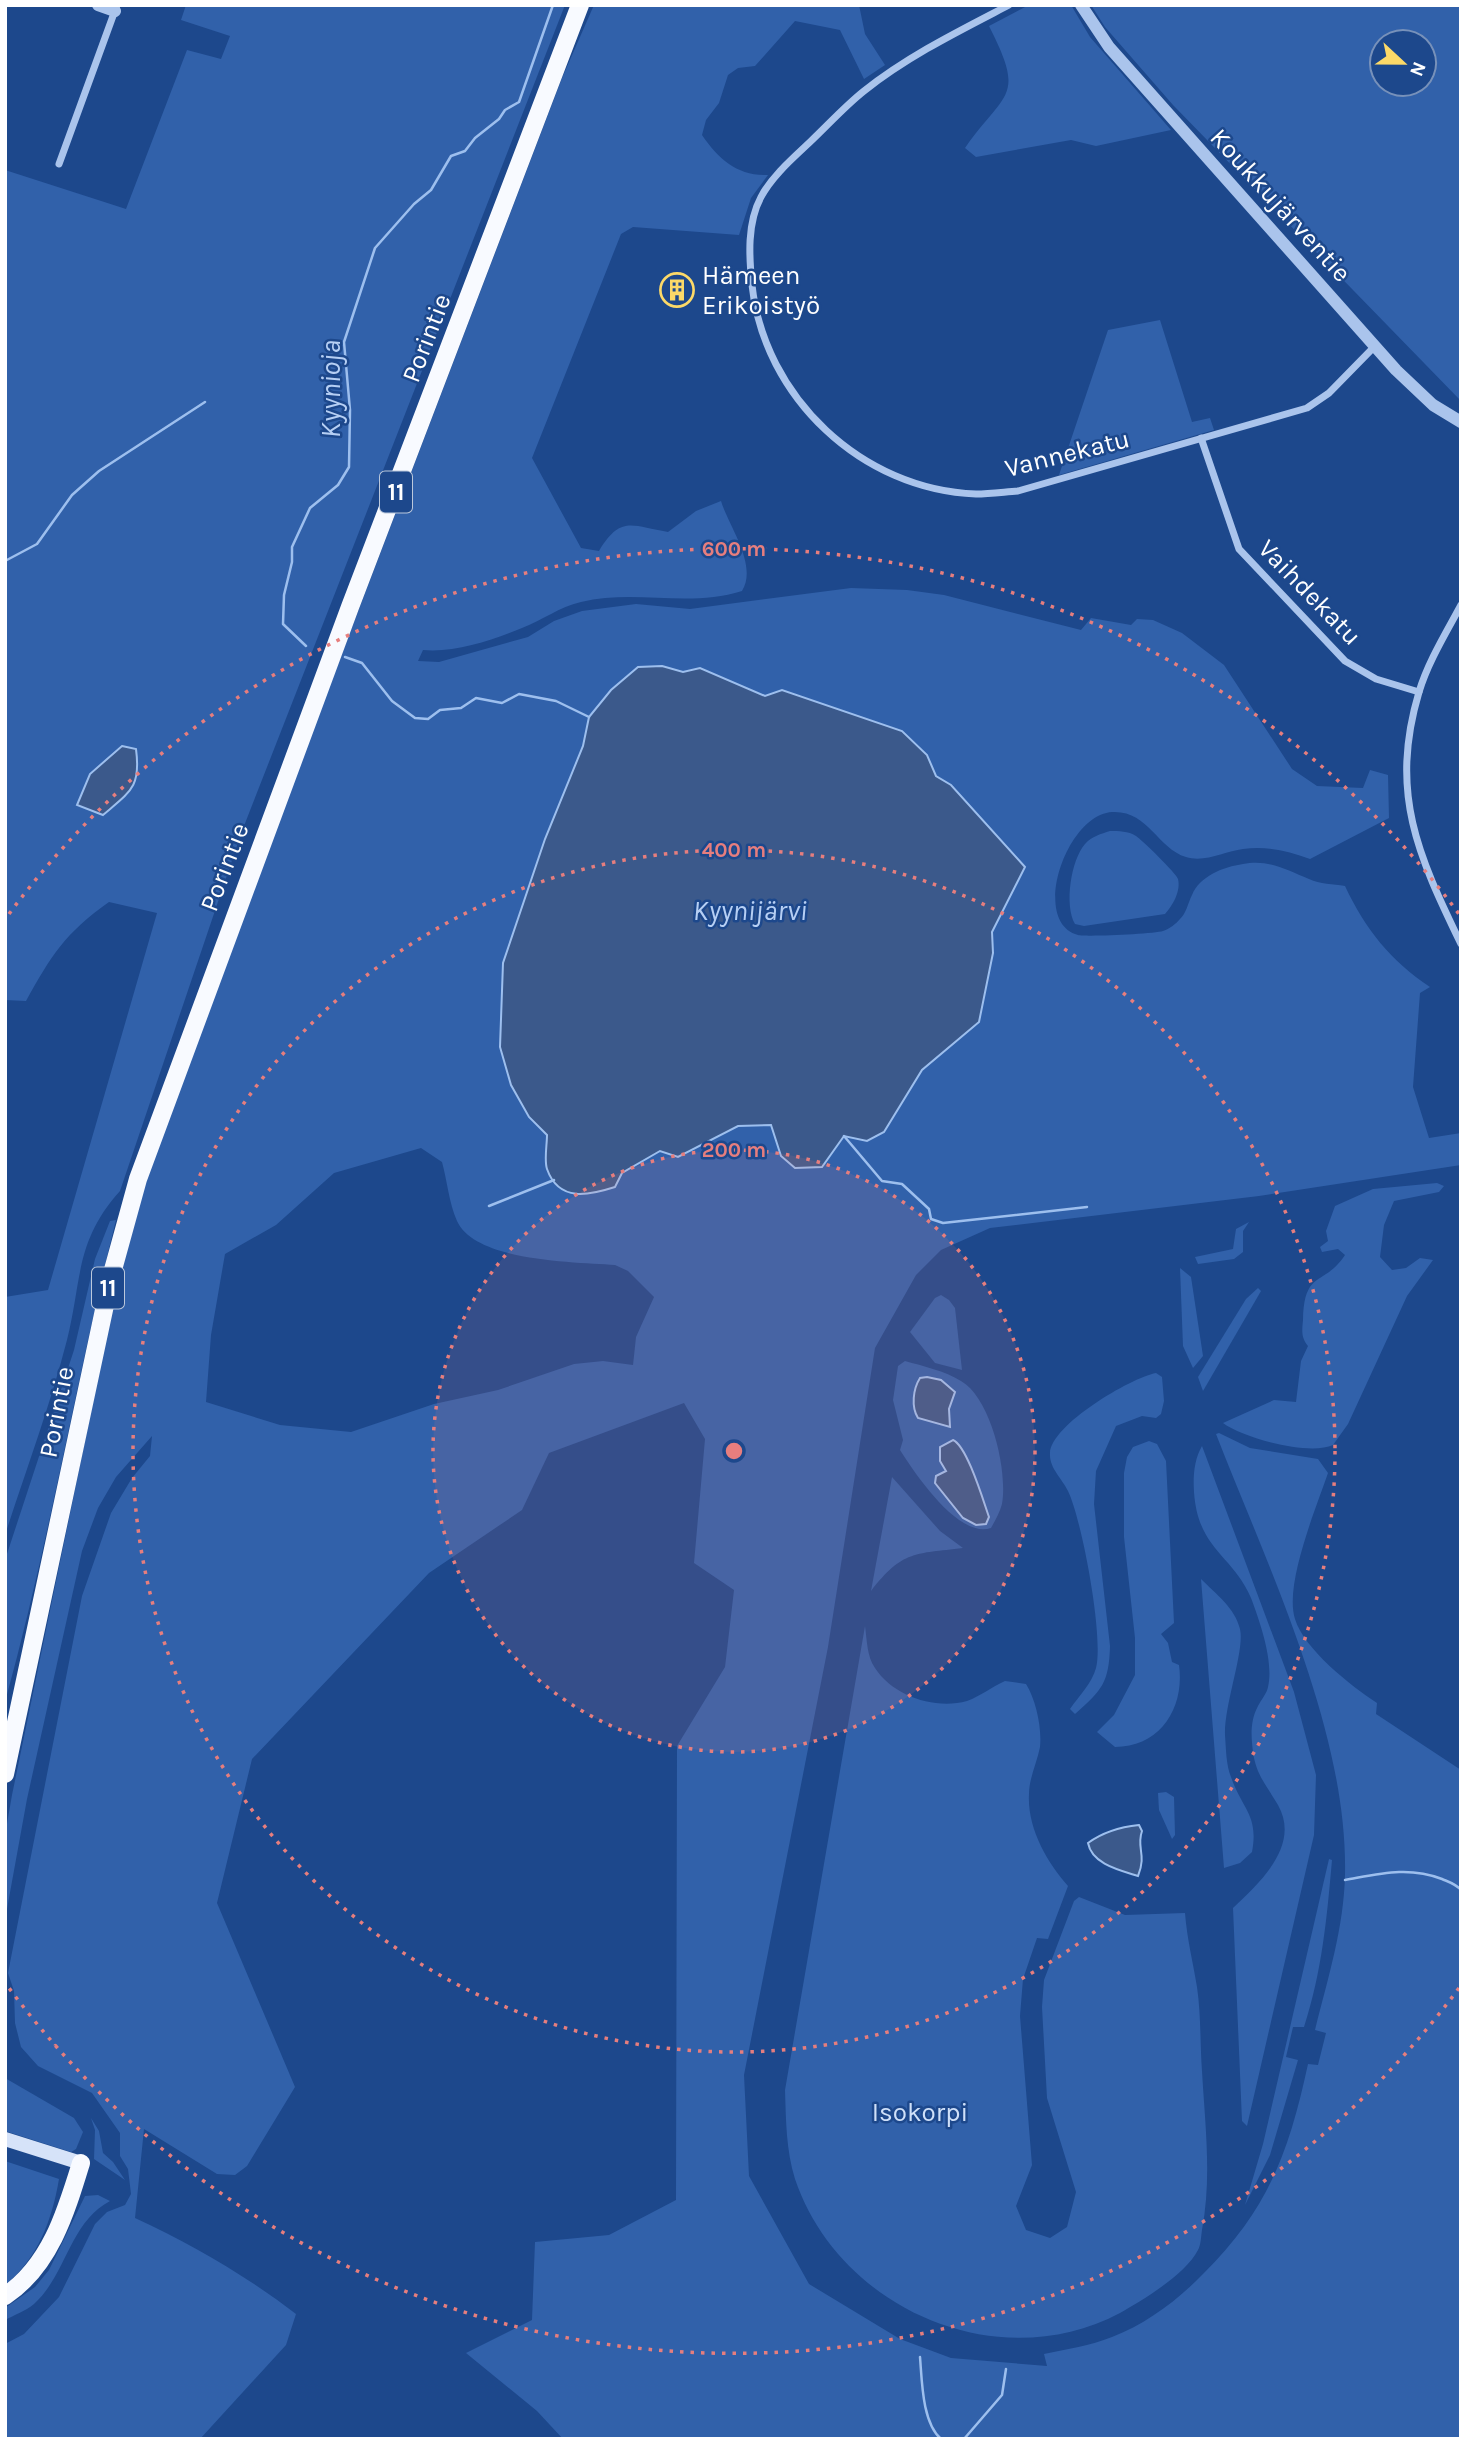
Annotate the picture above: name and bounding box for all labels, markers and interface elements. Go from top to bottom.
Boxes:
north arrow [1368,28,1438,98]
text: N [1405,59,1431,79]
street label: Koukkujärventie [1204,122,1358,288]
place label: Hämeen Erikoistyö [702,260,820,321]
building icon: Hämeen Erikoistyö [658,271,696,309]
street label: Porintie [395,290,457,387]
water label: Kyynioja [314,340,347,438]
street label: Vannekatu [1002,423,1133,484]
road number: 11 [380,472,412,512]
street label: Vaihdekatu [1252,533,1368,652]
text: 600 m [702,537,766,561]
street label: Porintie [193,819,255,916]
text: 400 m [702,838,766,862]
water label: Kyynijärvi [693,894,807,927]
text: 200 m [702,1138,766,1162]
road number: 11 [92,1268,124,1308]
street label: Porintie [32,1364,81,1460]
centre of rings [722,1439,746,1463]
park label: Isokorpi [872,2097,968,2128]

